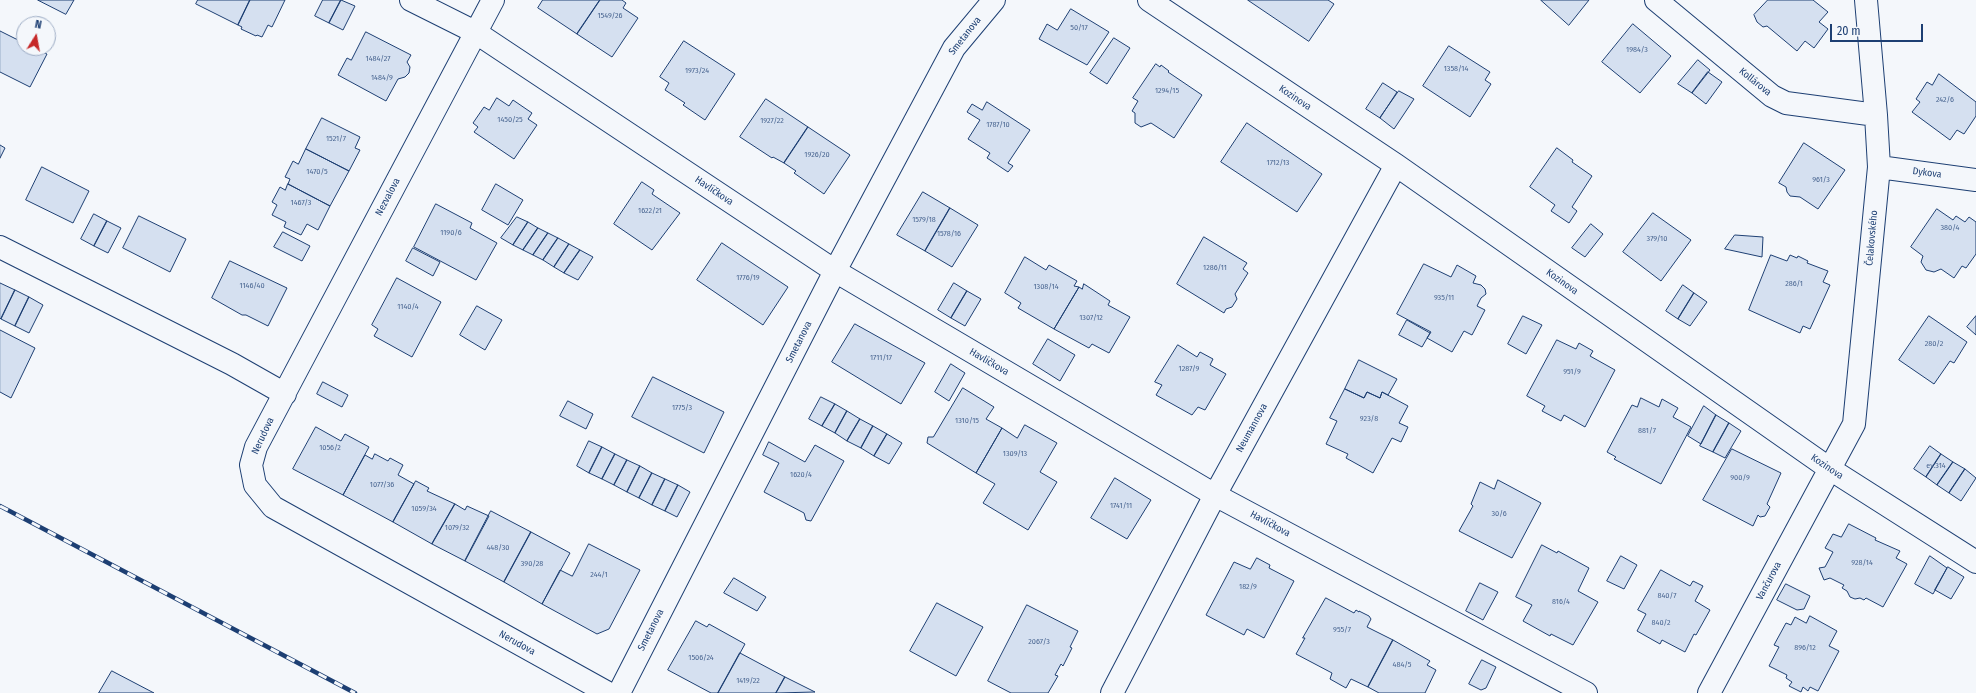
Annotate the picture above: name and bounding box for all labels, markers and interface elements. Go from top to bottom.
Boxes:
house number: 1549/26 [597,11,623,21]
street label: Smetanova [946,14,984,58]
north arrow [16,16,56,56]
scale bar [1832,16,1925,42]
text: N [34,18,43,32]
house number: 50/17 [1070,23,1088,33]
text: 20 m [1837,24,1861,38]
house number: 1984/3 [1626,45,1648,55]
house number: 1484/27 [366,54,390,64]
house number: 1358/14 [1444,64,1468,74]
street label: Kollárova [1736,65,1774,99]
house number: 1973/24 [685,66,709,76]
house number: 1484/9 [371,73,393,83]
street label: Kozinova [1277,83,1313,113]
house number: 1294/15 [1155,86,1179,96]
house number: 242/6 [1936,95,1954,105]
house number: 1450/25 [497,115,523,125]
house number: 1927/22 [760,116,784,126]
house number: 1787/10 [986,120,1010,130]
house number: 1521/7 [326,134,346,144]
house number: 1926/20 [804,150,830,160]
house number: 1712/13 [1267,158,1289,168]
street label: Dykova [1912,165,1942,181]
house number: 1470/5 [306,167,328,177]
street label: Havlíčkova [693,174,735,208]
house number: 961/3 [1812,175,1830,185]
street label: Nezvalova [373,176,403,218]
house number: 1467/3 [291,198,311,208]
house number: 1622/21 [638,206,662,216]
street label: Čelakovského [1864,210,1880,266]
house number: 1579/18 [912,215,936,225]
house number: 380/4 [1941,223,1959,233]
house number: 1190/6 [440,228,462,238]
house number: 1578/16 [937,229,961,239]
house number: 379/10 [1647,234,1667,244]
house number: 1286/11 [1203,263,1227,273]
street label: Kozinova [1544,267,1580,297]
house number: 1776/19 [736,273,760,283]
house number: 286/1 [1785,279,1803,289]
house number: 1146/40 [239,281,265,291]
house number: 1308/14 [1033,282,1059,292]
house number: 935/11 [1434,293,1454,303]
house number: 1140/4 [397,302,419,312]
house number: 1307/12 [1079,313,1103,323]
street label: Smetanova [783,319,815,365]
house number: 280/2 [1925,339,1943,349]
street label: Havlíčkova [967,346,1011,378]
house number: 1711/17 [870,353,892,363]
house number: 1287/9 [1179,364,1199,374]
house number: 951/9 [1563,367,1581,377]
street label: Neumannova [1234,402,1270,454]
house number: 1775/3 [672,403,692,413]
house number: 923/8 [1360,414,1378,424]
street label: Nerudova [249,416,277,456]
house number: 1310/15 [955,416,979,426]
house number: 881/7 [1638,426,1656,436]
house number: 1056/2 [319,443,341,453]
house number: 1309/13 [1003,449,1027,459]
street label: Kozinova [1809,452,1845,482]
house number: ev.314 [1926,461,1946,471]
house number: 1620/4 [790,470,812,480]
house number: 900/9 [1730,473,1750,483]
house number: 1077/36 [370,480,394,490]
house number: 1741/11 [1110,501,1132,511]
house number: 1059/34 [411,504,437,514]
street label: Havlíčkova [1248,508,1292,540]
house number: 30/6 [1491,509,1507,519]
house number: 1079/32 [445,523,469,533]
house number: 448/30 [486,543,510,553]
house number: 928/14 [1851,558,1873,568]
house number: 390/28 [521,559,543,569]
street label: Vančurova [1754,560,1784,602]
house number: 244/1 [590,570,608,580]
house number: 182/9 [1239,582,1257,592]
house number: 840/7 [1657,591,1677,601]
house number: 816/4 [1552,597,1570,607]
street label: Smetanova [635,607,667,653]
house number: 840/2 [1652,618,1670,628]
house number: 955/7 [1333,625,1351,635]
street label: Nerudova [497,628,537,658]
house number: 2067/3 [1028,637,1050,647]
house number: 896/12 [1794,643,1816,653]
house number: 1506/24 [688,653,714,663]
house number: 484/5 [1393,660,1411,670]
house number: 1419/22 [736,676,760,686]

